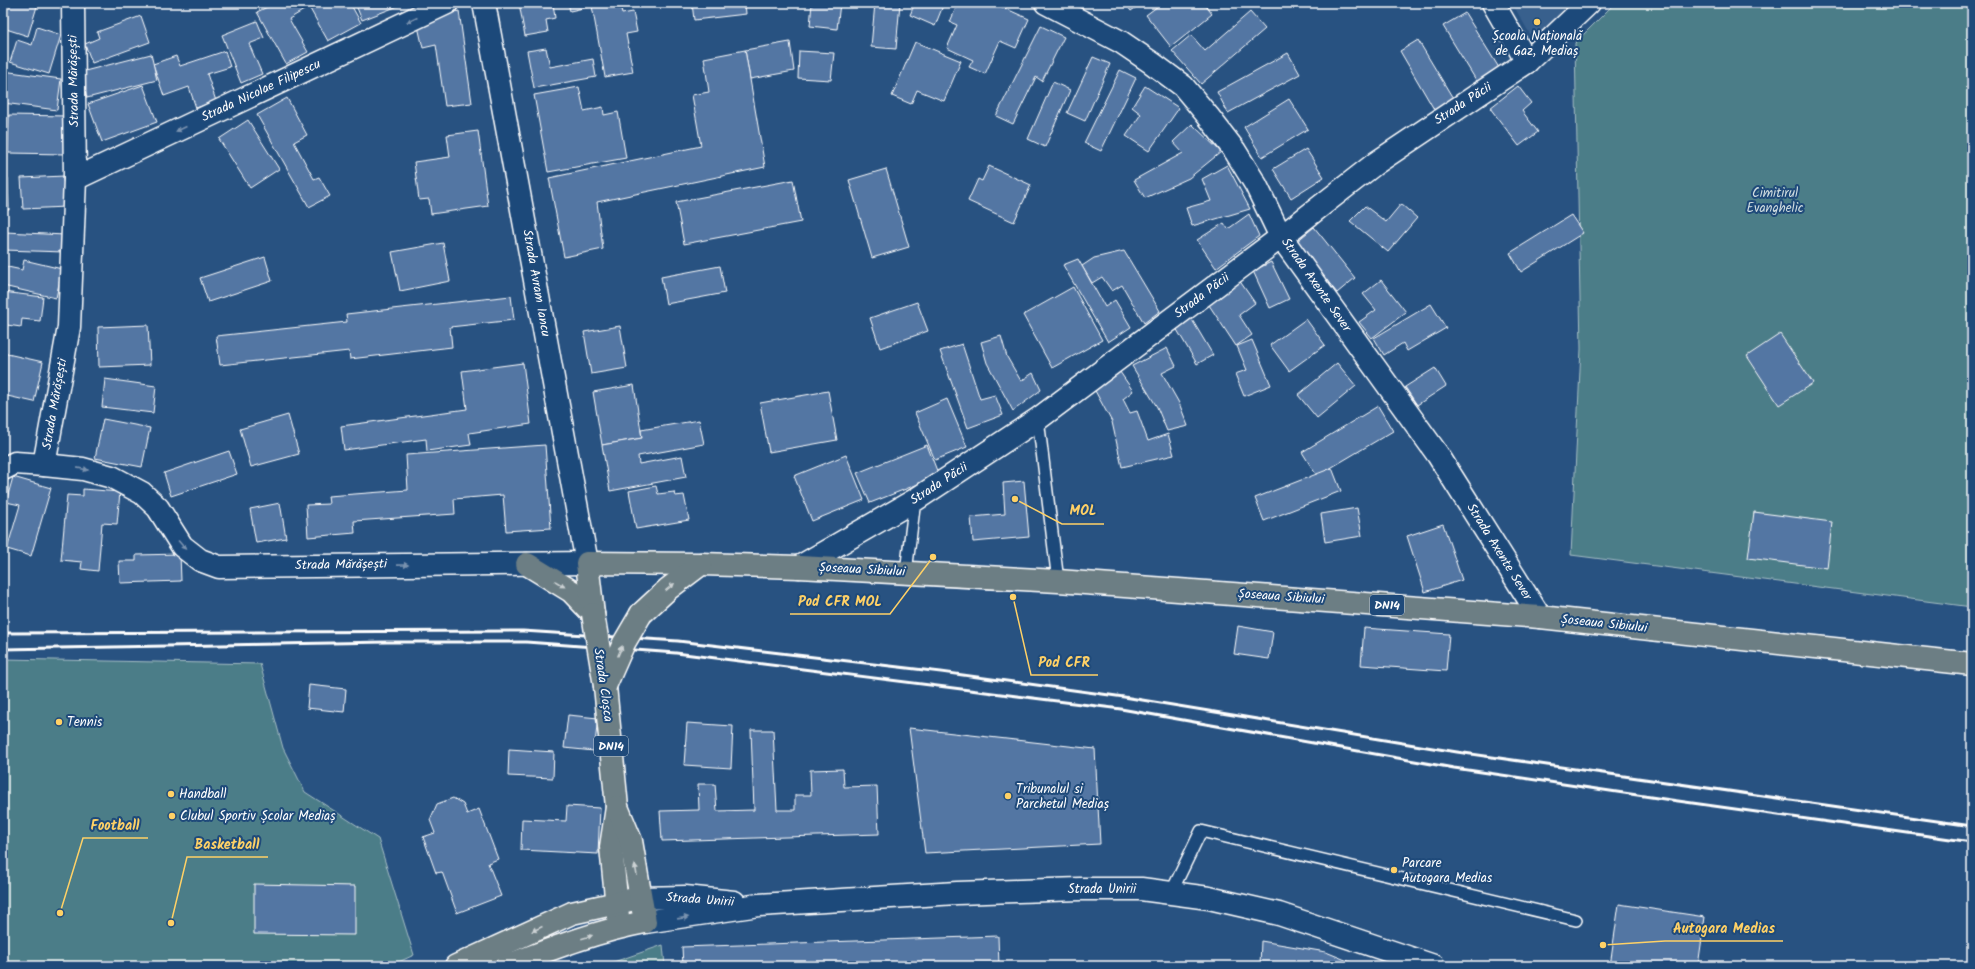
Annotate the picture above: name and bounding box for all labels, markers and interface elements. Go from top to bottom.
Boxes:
one-way arrow [406,17,418,23]
marker: Școala Națională de Gaz, Mediaș [1532,17,1542,27]
place label: Școala Națională de Gaz, Mediaș [1492,26,1584,62]
street label: Strada Mărășești [63,34,85,127]
street label: Strada Nicolae Filipescu [198,54,325,128]
street label: Strada Păcii [1430,77,1497,131]
one-way arrow [175,126,186,132]
park label: Cimitirul Evanghelic [1746,183,1804,219]
street label: Strada Avram Iancu [516,228,556,339]
street label: Strada Axente Sever [1276,234,1357,337]
street label: Strada Păcii [1170,267,1235,324]
street label: Strada Mărășești [37,356,73,451]
street label: Strada Păcii [906,457,973,511]
one-way arrow [77,467,89,473]
callout: MOL [1062,498,1104,524]
street label: Strada Axente Sever [1461,499,1538,605]
text: MOL [1070,500,1096,522]
one-way arrow [178,539,187,550]
street label: Strada Mărășești [295,554,388,576]
street label: Șoseaua Sibiului [818,557,907,583]
one-way arrow [397,562,410,568]
one-way arrow [554,581,566,588]
one-way arrow [665,583,675,592]
street label: Șoseaua Sibiului [1237,584,1326,611]
callout: Pod CFR MOL [790,588,890,614]
text: Pod CFR MOL [798,591,882,613]
road number: DN14 [1370,595,1404,615]
street label: Șoseaua Sibiului [1560,609,1649,639]
one-way arrow [617,645,623,656]
street label: Strada Cloșca [587,647,619,723]
callout: Pod CFR [1031,649,1098,675]
text: Pod CFR [1038,652,1090,674]
place label: Tennis [67,712,103,733]
marker: Tennis [54,717,64,727]
road number: DN14 [594,736,628,756]
place label: Tribunalul si Parchetul Mediaș [1016,779,1110,815]
place label: Handball [179,784,227,805]
marker: Handball [166,789,176,799]
marker: Tribunalul si Parchetul Mediaș [1003,791,1013,801]
place label: Clubul Sportiv Școlar Mediaș [180,806,336,827]
marker: Clubul Sportiv Școlar Mediaș [167,811,177,821]
callout: Football [83,812,148,838]
text: Football [90,815,140,837]
callout: Basketball [187,831,268,857]
text: Basketball [195,834,260,856]
place label: Parcare Autogara Medias [1402,853,1493,889]
one-way arrow [633,864,639,876]
marker: Parcare Autogara Medias [1389,865,1399,875]
street label: Strada Unirii [1068,879,1137,900]
street label: Strada Unirii [665,887,736,913]
one-way arrow [677,915,689,921]
callout: Autogara Medias [1665,915,1783,941]
text: Autogara Medias [1673,918,1775,940]
one-way arrow [530,926,542,932]
one-way arrow [581,934,593,940]

